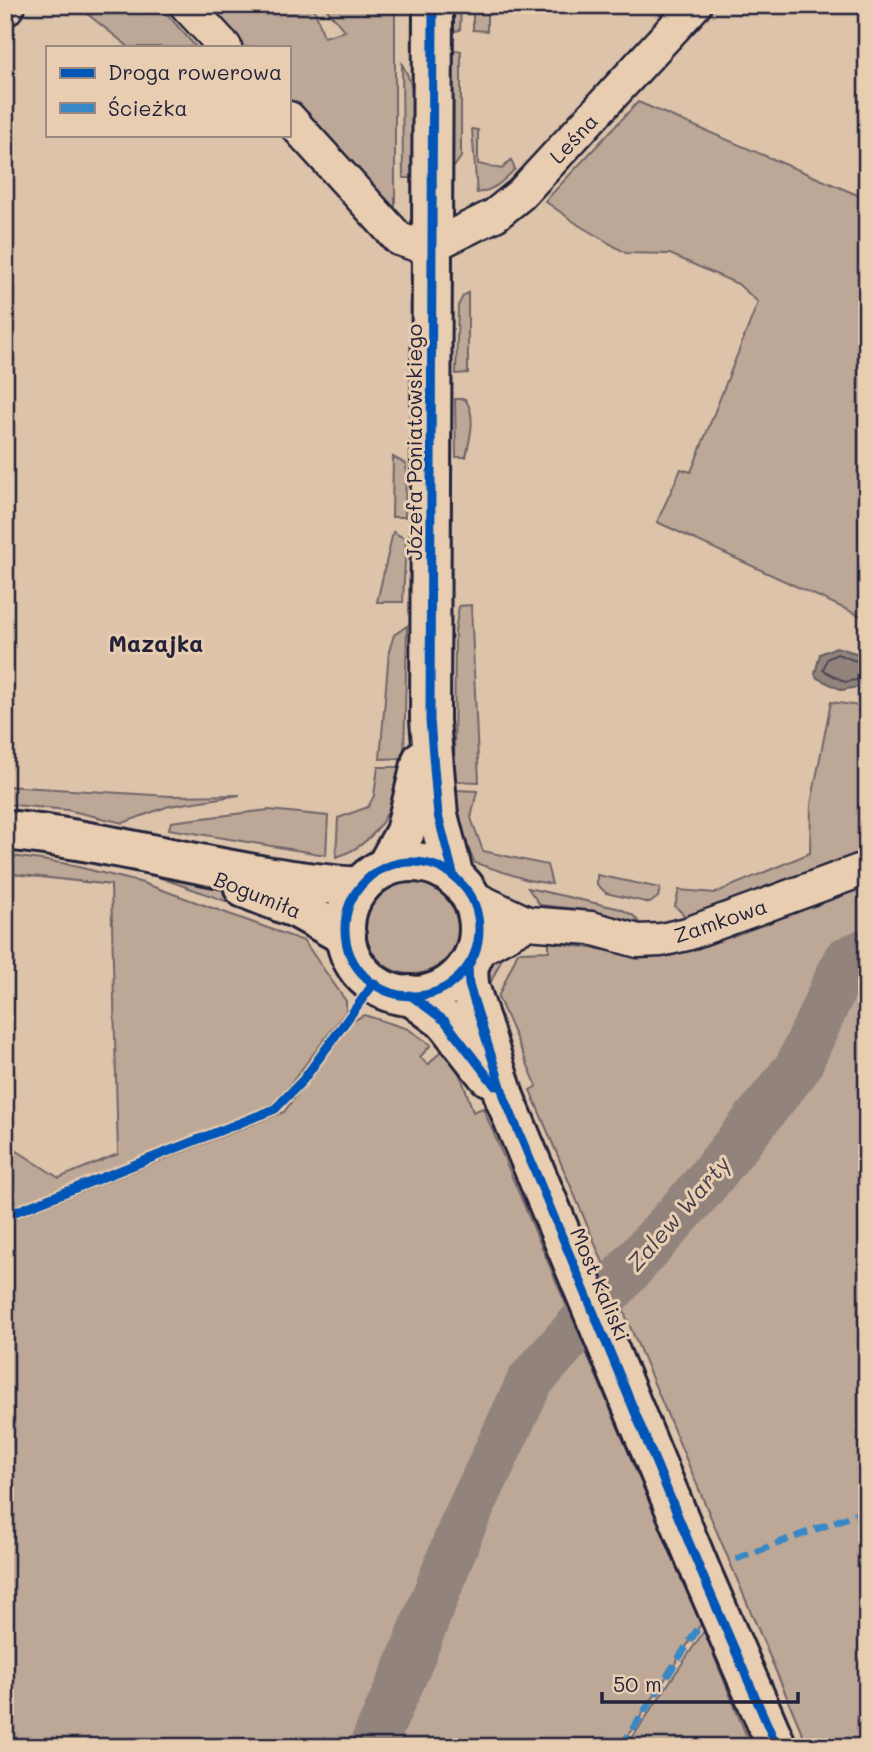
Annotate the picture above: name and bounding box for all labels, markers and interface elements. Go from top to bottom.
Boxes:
legend [46,46,290,136]
text: Droga rowerowa [108,58,282,85]
text: Ścieżka [108,94,188,121]
street label: Leśna [543,107,603,169]
street label: Józefa Poniatowskiego [400,324,427,560]
district label: Mazajka [109,628,204,658]
street label: Bogumiła [210,864,306,924]
street label: Zamkowa [670,891,770,949]
water label: Zalew Warty [620,1149,736,1277]
street label: Most Kaliski [565,1223,637,1345]
scale bar [602,1661,798,1705]
text: 50 m [613,1670,662,1697]

